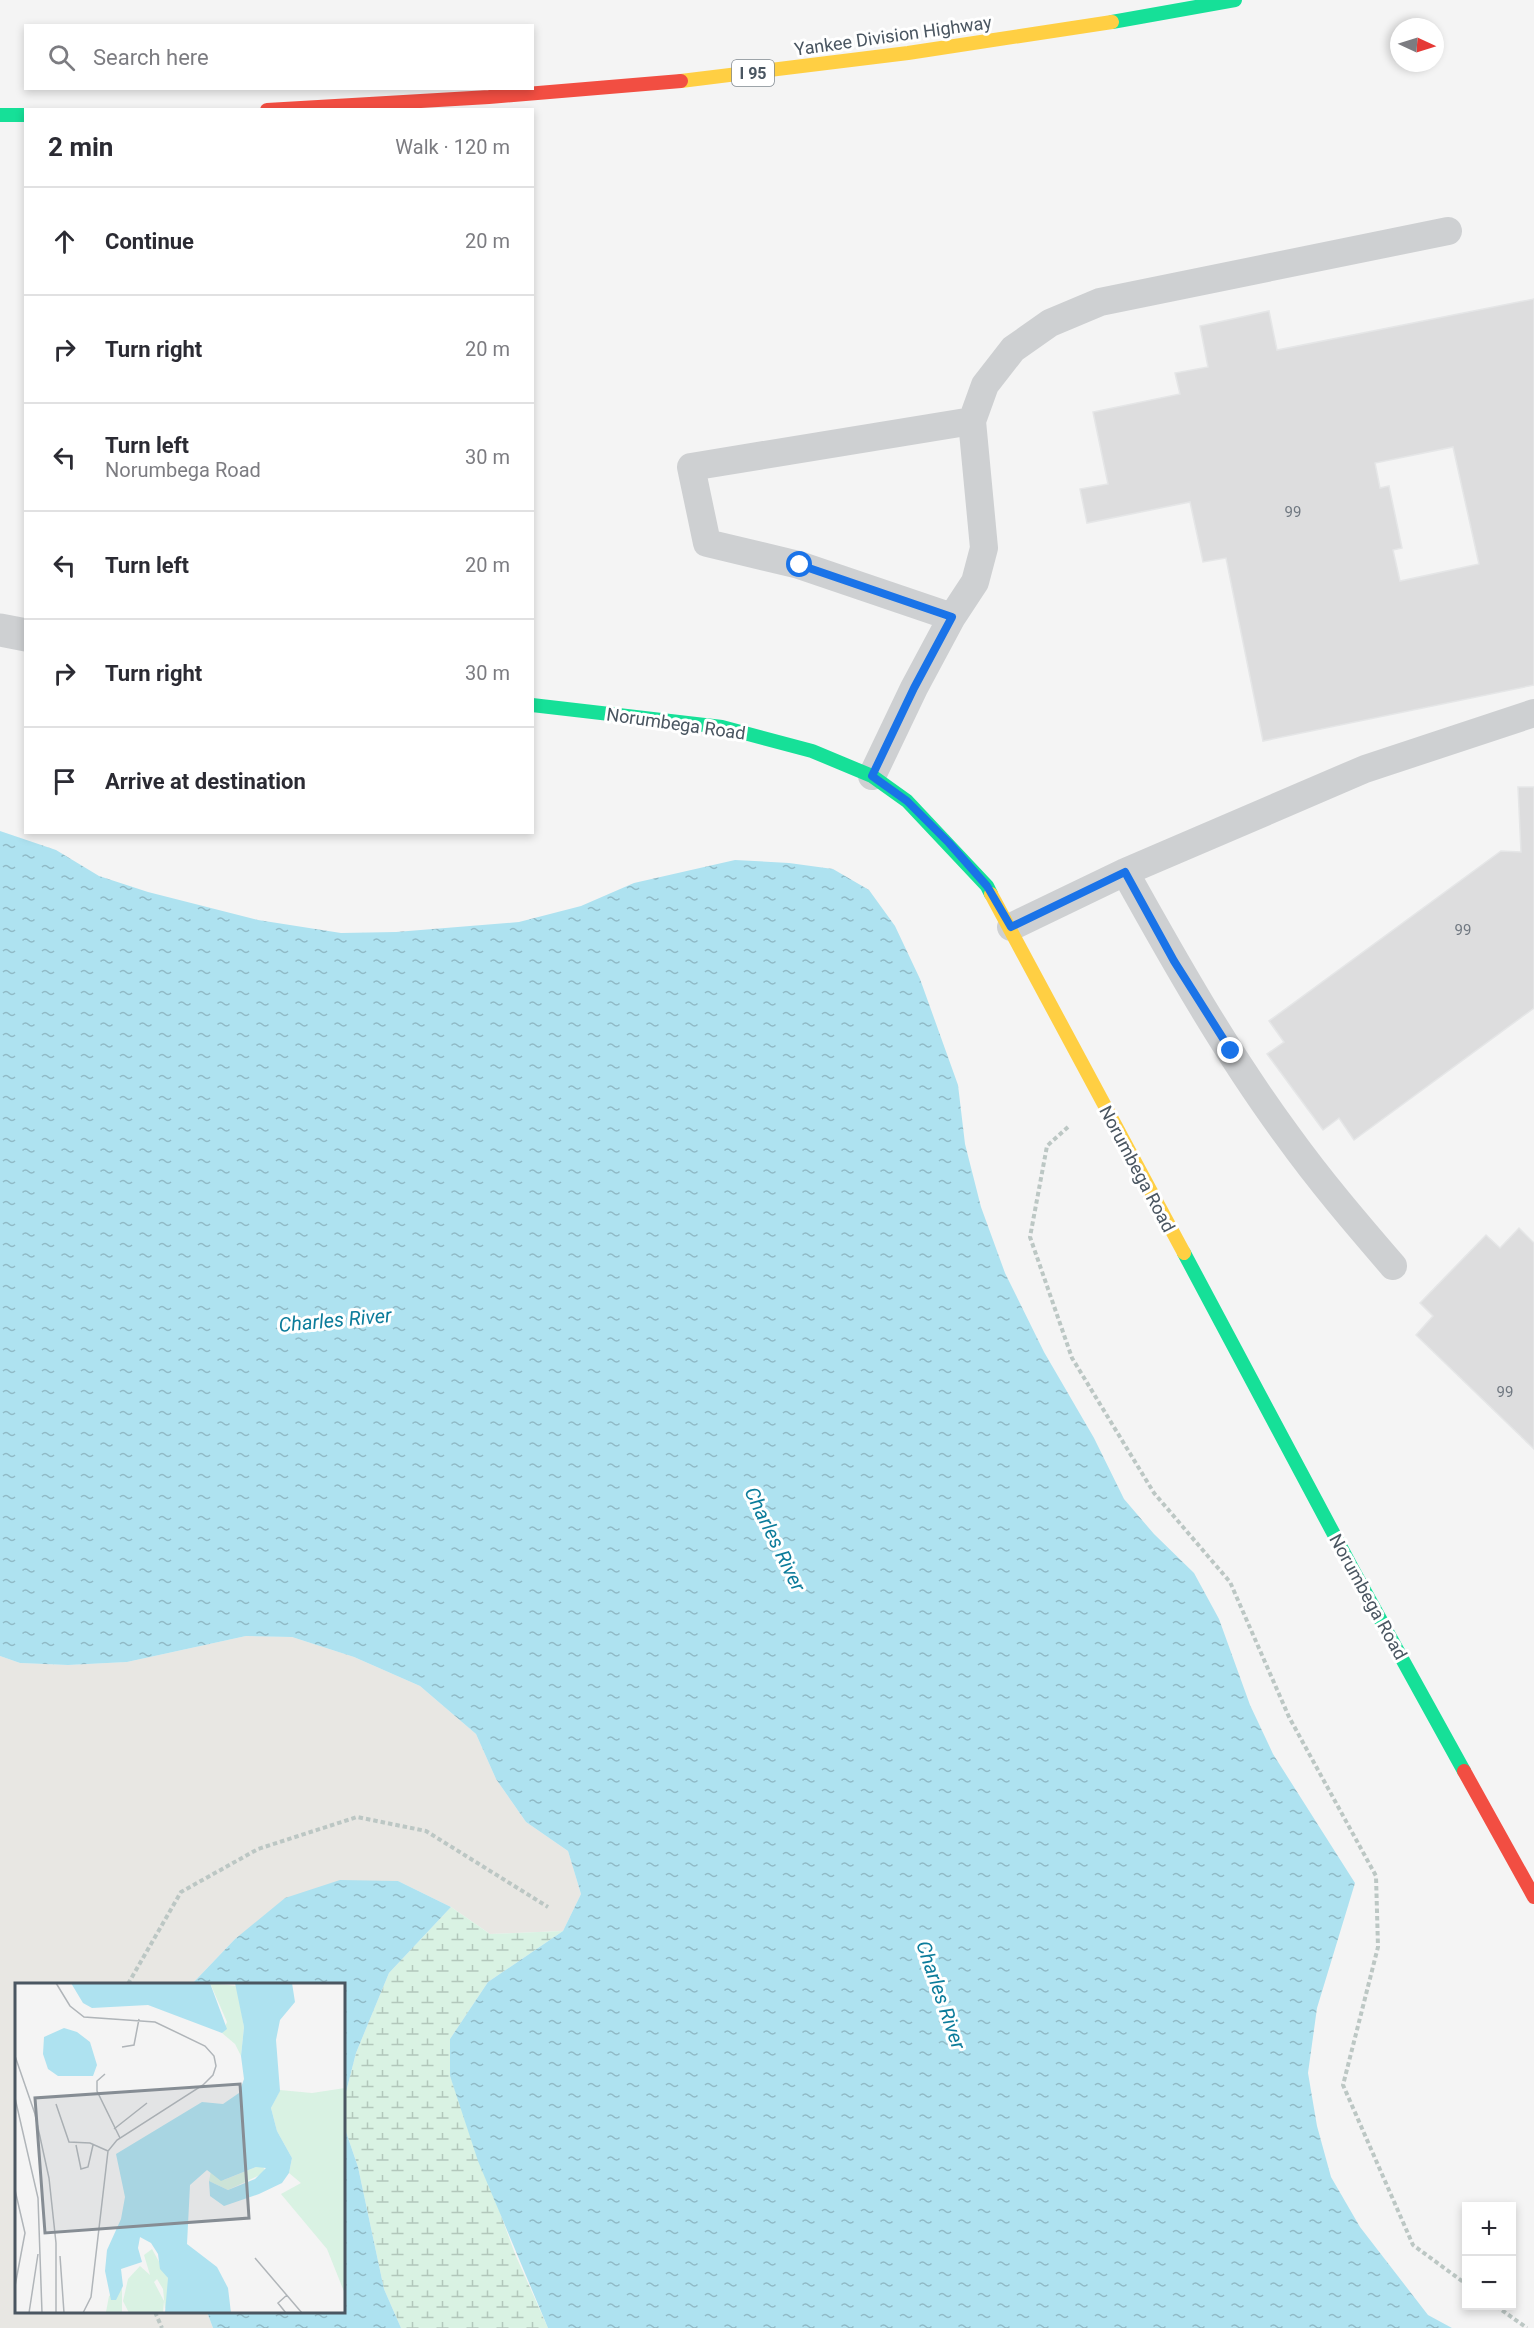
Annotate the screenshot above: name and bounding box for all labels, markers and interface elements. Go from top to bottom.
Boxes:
street label: Yankee Division Highway [793,11,993,60]
north arrow [1390,18,1444,72]
search box [24,24,534,90]
icon: search [45,41,78,74]
text: Search here [93,45,209,70]
road number: I 95 [732,60,774,86]
text: 2 min [48,132,113,162]
text: Walk · 120 m [395,135,510,159]
icon: ahead [48,225,81,258]
text: Continue [105,229,194,254]
text: 20 m [465,229,510,253]
icon: right [48,333,81,366]
text: Turn right [105,337,202,362]
text: 20 m [465,337,510,361]
text: Turn left [105,433,189,458]
icon: left [48,441,81,474]
text: 30 m [465,445,510,469]
text: Norumbega Road [105,458,261,482]
house number: 99 [1285,503,1301,521]
icon: left [48,549,81,582]
route start [786,551,812,577]
text: Turn left [105,553,189,578]
text: 20 m [465,553,510,577]
icon: right [48,657,81,690]
text: Turn right [105,661,202,686]
text: 30 m [465,661,510,685]
street label: Norumbega Road [605,703,747,744]
icon: arrive [48,765,81,798]
text: Arrive at destination [105,769,306,794]
house number: 99 [1455,921,1471,939]
route end [1217,1037,1243,1063]
street label: Norumbega Road [1095,1102,1180,1236]
water label: Charles River [278,1303,394,1337]
house number: 99 [1497,1383,1513,1401]
water label: Charles River [739,1483,811,1596]
street label: Norumbega Road [1325,1530,1412,1663]
water label: Charles River [911,1938,971,2054]
inset map [15,1983,345,2313]
map controls [1462,2202,1516,2310]
button: + [1462,2202,1516,2256]
button: − [1462,2256,1516,2310]

